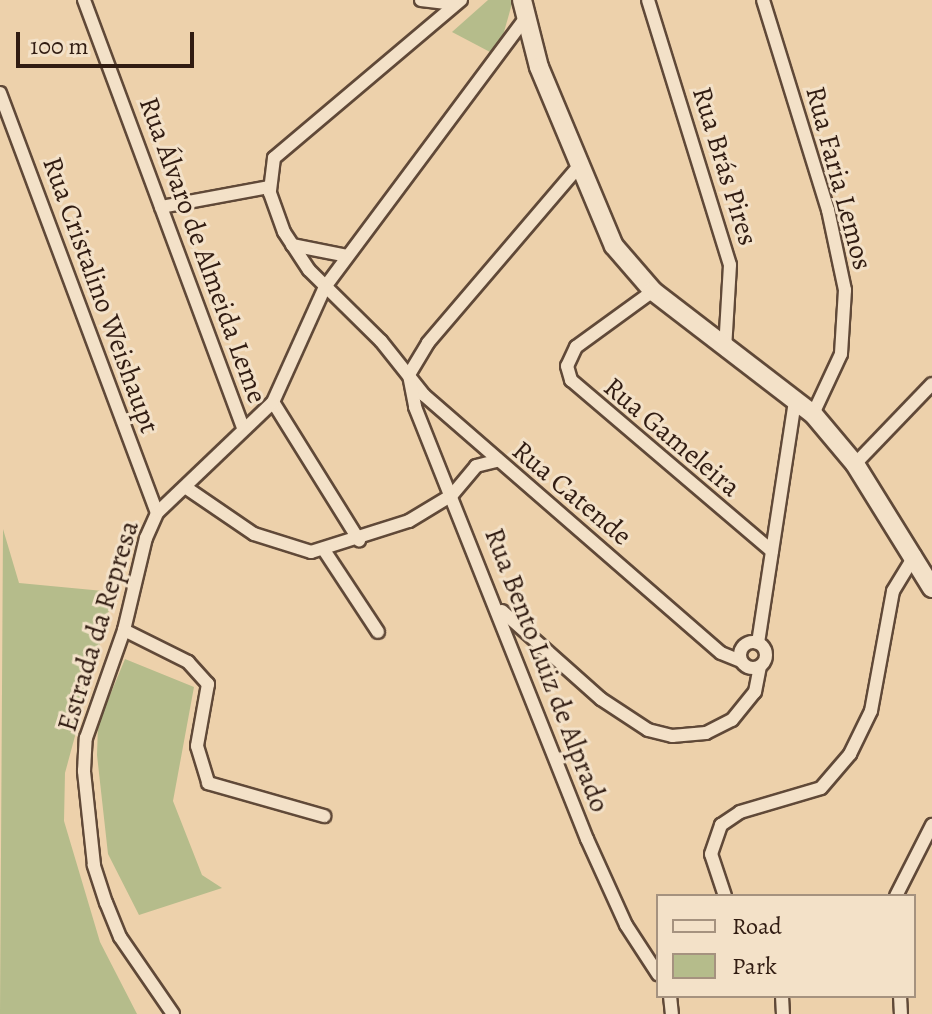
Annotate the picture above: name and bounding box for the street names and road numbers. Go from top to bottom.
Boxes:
street label: Rua Brás Pires [685,83,765,249]
street label: Rua Faria Lemos [798,83,880,273]
street label: Rua Álvaro de Almeida Leme [132,92,274,408]
street label: Rua Cristalino Weishaupt [35,152,167,438]
street label: Rua Gameleira [597,370,747,504]
street label: Rua Catende [506,433,638,553]
street label: Estrada da Represa [50,517,146,735]
street label: Rua Bento Luiz de Alprado [477,523,617,817]

